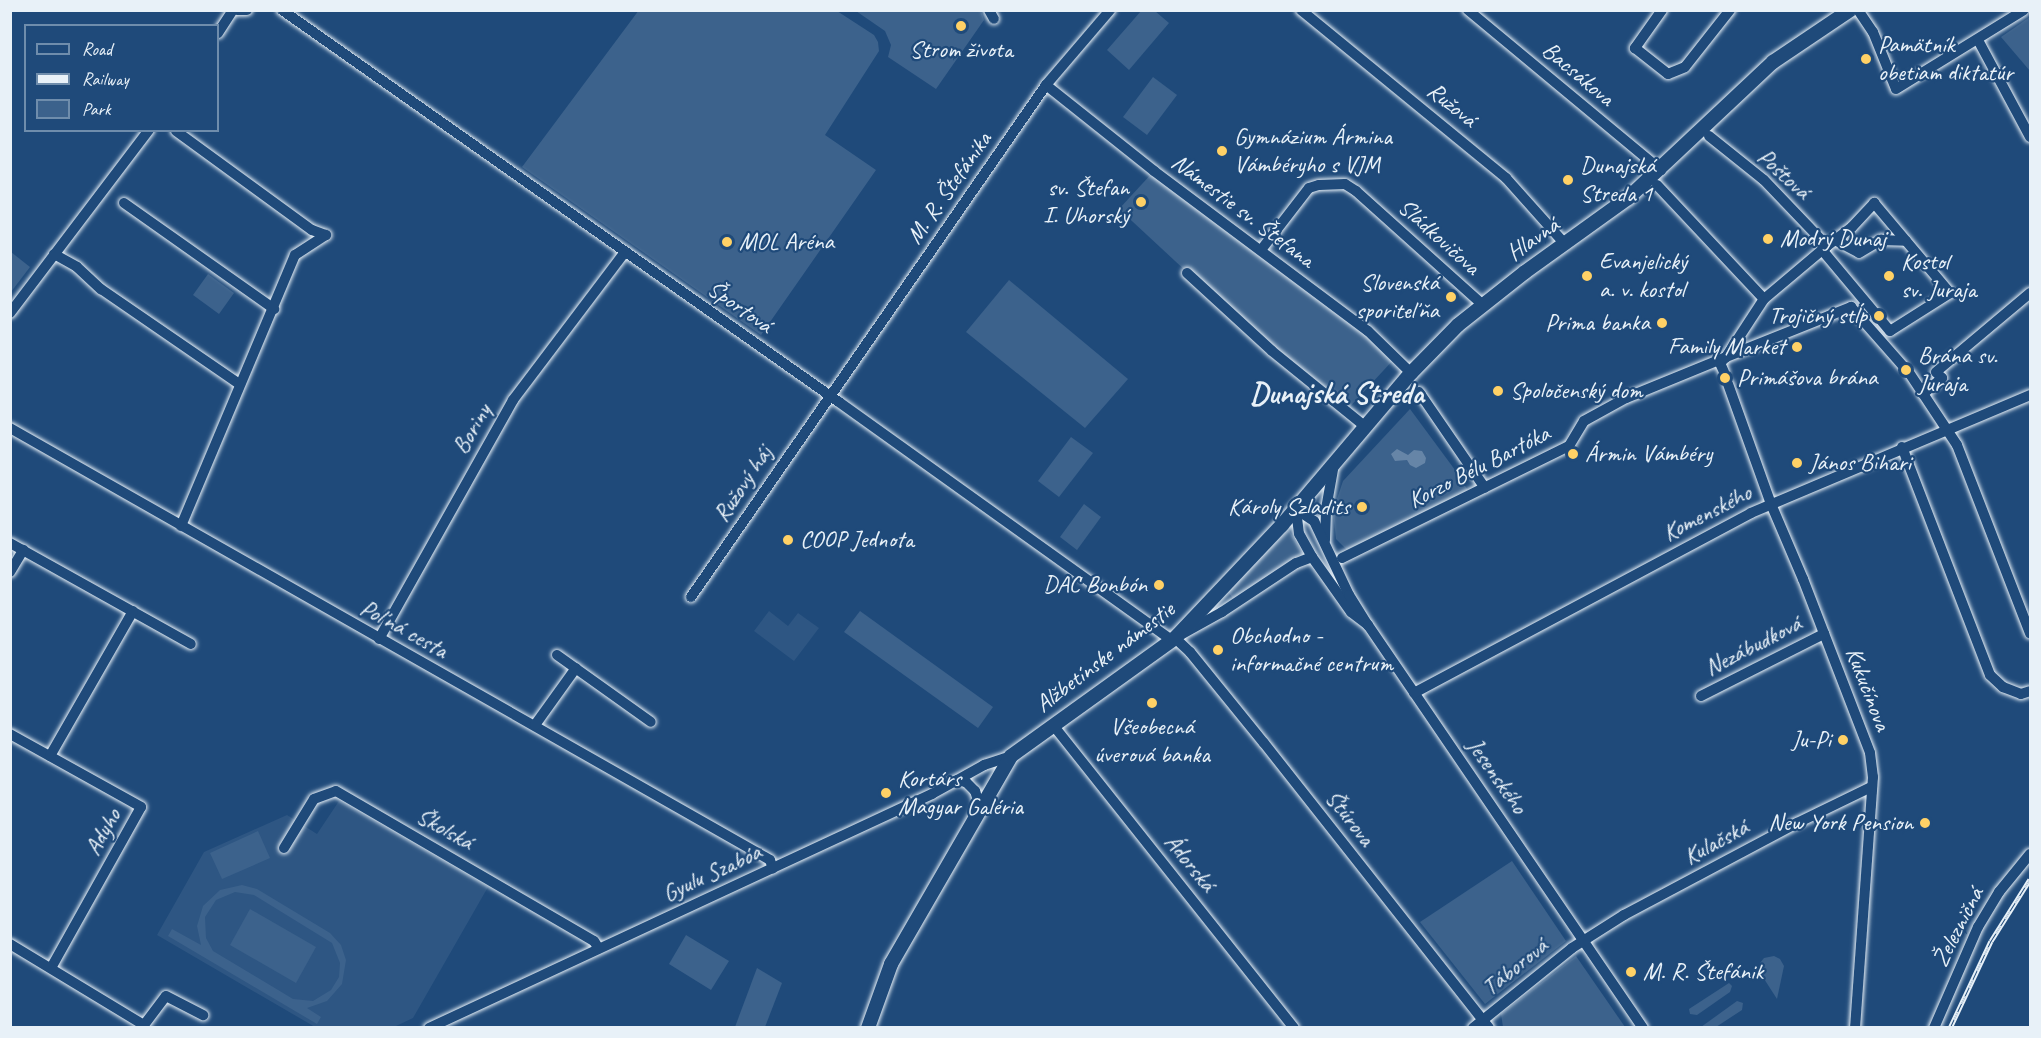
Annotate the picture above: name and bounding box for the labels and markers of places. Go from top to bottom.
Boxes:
marker: Strom života [954,19,968,33]
place label: Pamätník obetiam diktatúr [1878,31,2013,87]
place label: Strom života [910,36,1012,64]
marker: Pamätník obetiam diktatúr [1859,52,1873,66]
place label: Gymnázium Ármina Vámbéryho s VJM [1234,123,1392,179]
marker: Gymnázium Ármina Vámbéryho s VJM [1215,144,1229,158]
place label: Dunajská Streda 1 [1580,152,1656,208]
marker: Dunajská Streda 1 [1561,173,1575,187]
place label: sv. Štefan I. Uhorský [1043,174,1129,230]
marker: sv. Štefan I. Uhorský [1134,195,1148,209]
place label: Modrý Dunaj [1780,225,1886,253]
place label: MOL Aréna [739,228,834,256]
marker: Modrý Dunaj [1761,232,1775,246]
marker: MOL Aréna [720,235,734,249]
place label: Evanjelický a. v. kostol [1599,248,1687,304]
place label: Kostol sv. Juraja [1901,248,1976,304]
place label: Slovenská sporiteľňa [1356,269,1439,325]
marker: Evanjelický a. v. kostol [1580,269,1594,283]
marker: Kostol sv. Juraja [1882,269,1896,283]
marker: Slovenská sporiteľňa [1444,290,1458,304]
place label: Trojičný stĺp [1769,302,1867,330]
place label: Prima banka [1546,309,1650,337]
marker: Trojičný stĺp [1872,309,1886,323]
marker: Prima banka [1655,316,1669,330]
place label: Family Market [1667,333,1785,361]
marker: Family Market [1790,340,1804,354]
place label: Brána sv. Juraja [1918,342,1998,398]
marker: Brána sv. Juraja [1899,363,1913,377]
place label: Primášova brána [1737,364,1878,392]
marker: Primášova brána [1718,371,1732,385]
place label: Spoločenský dom [1510,377,1642,405]
marker: Spoločenský dom [1491,384,1505,398]
place label: Ármin Vámbéry [1585,440,1712,468]
marker: Ármin Vámbéry [1566,447,1580,461]
place label: János Bihari [1809,449,1911,477]
marker: János Bihari [1790,456,1804,470]
place label: Károly Szladits [1228,493,1350,521]
marker: Károly Szladits [1355,500,1369,514]
place label: COOP Jednota [800,526,913,554]
marker: COOP Jednota [781,533,795,547]
place label: DAC Bonbón [1043,571,1147,599]
marker: DAC Bonbón [1152,578,1166,592]
place label: Obchodno - informačné centrum [1230,622,1393,678]
marker: Obchodno - informačné centrum [1211,643,1225,657]
marker: Všeobecná úverová banka [1145,696,1159,710]
place label: Všeobecná úverová banka [1094,713,1210,769]
place label: Ju-Pi [1792,726,1831,754]
marker: Ju-Pi [1836,733,1850,747]
place label: Kortárs Magyar Galéria [898,765,1023,821]
marker: Kortárs Magyar Galéria [879,786,893,800]
place label: New York Pension [1769,809,1913,837]
marker: New York Pension [1918,816,1932,830]
place label: M. R. Štefánik [1643,958,1763,986]
marker: M. R. Štefánik [1624,965,1638,979]

